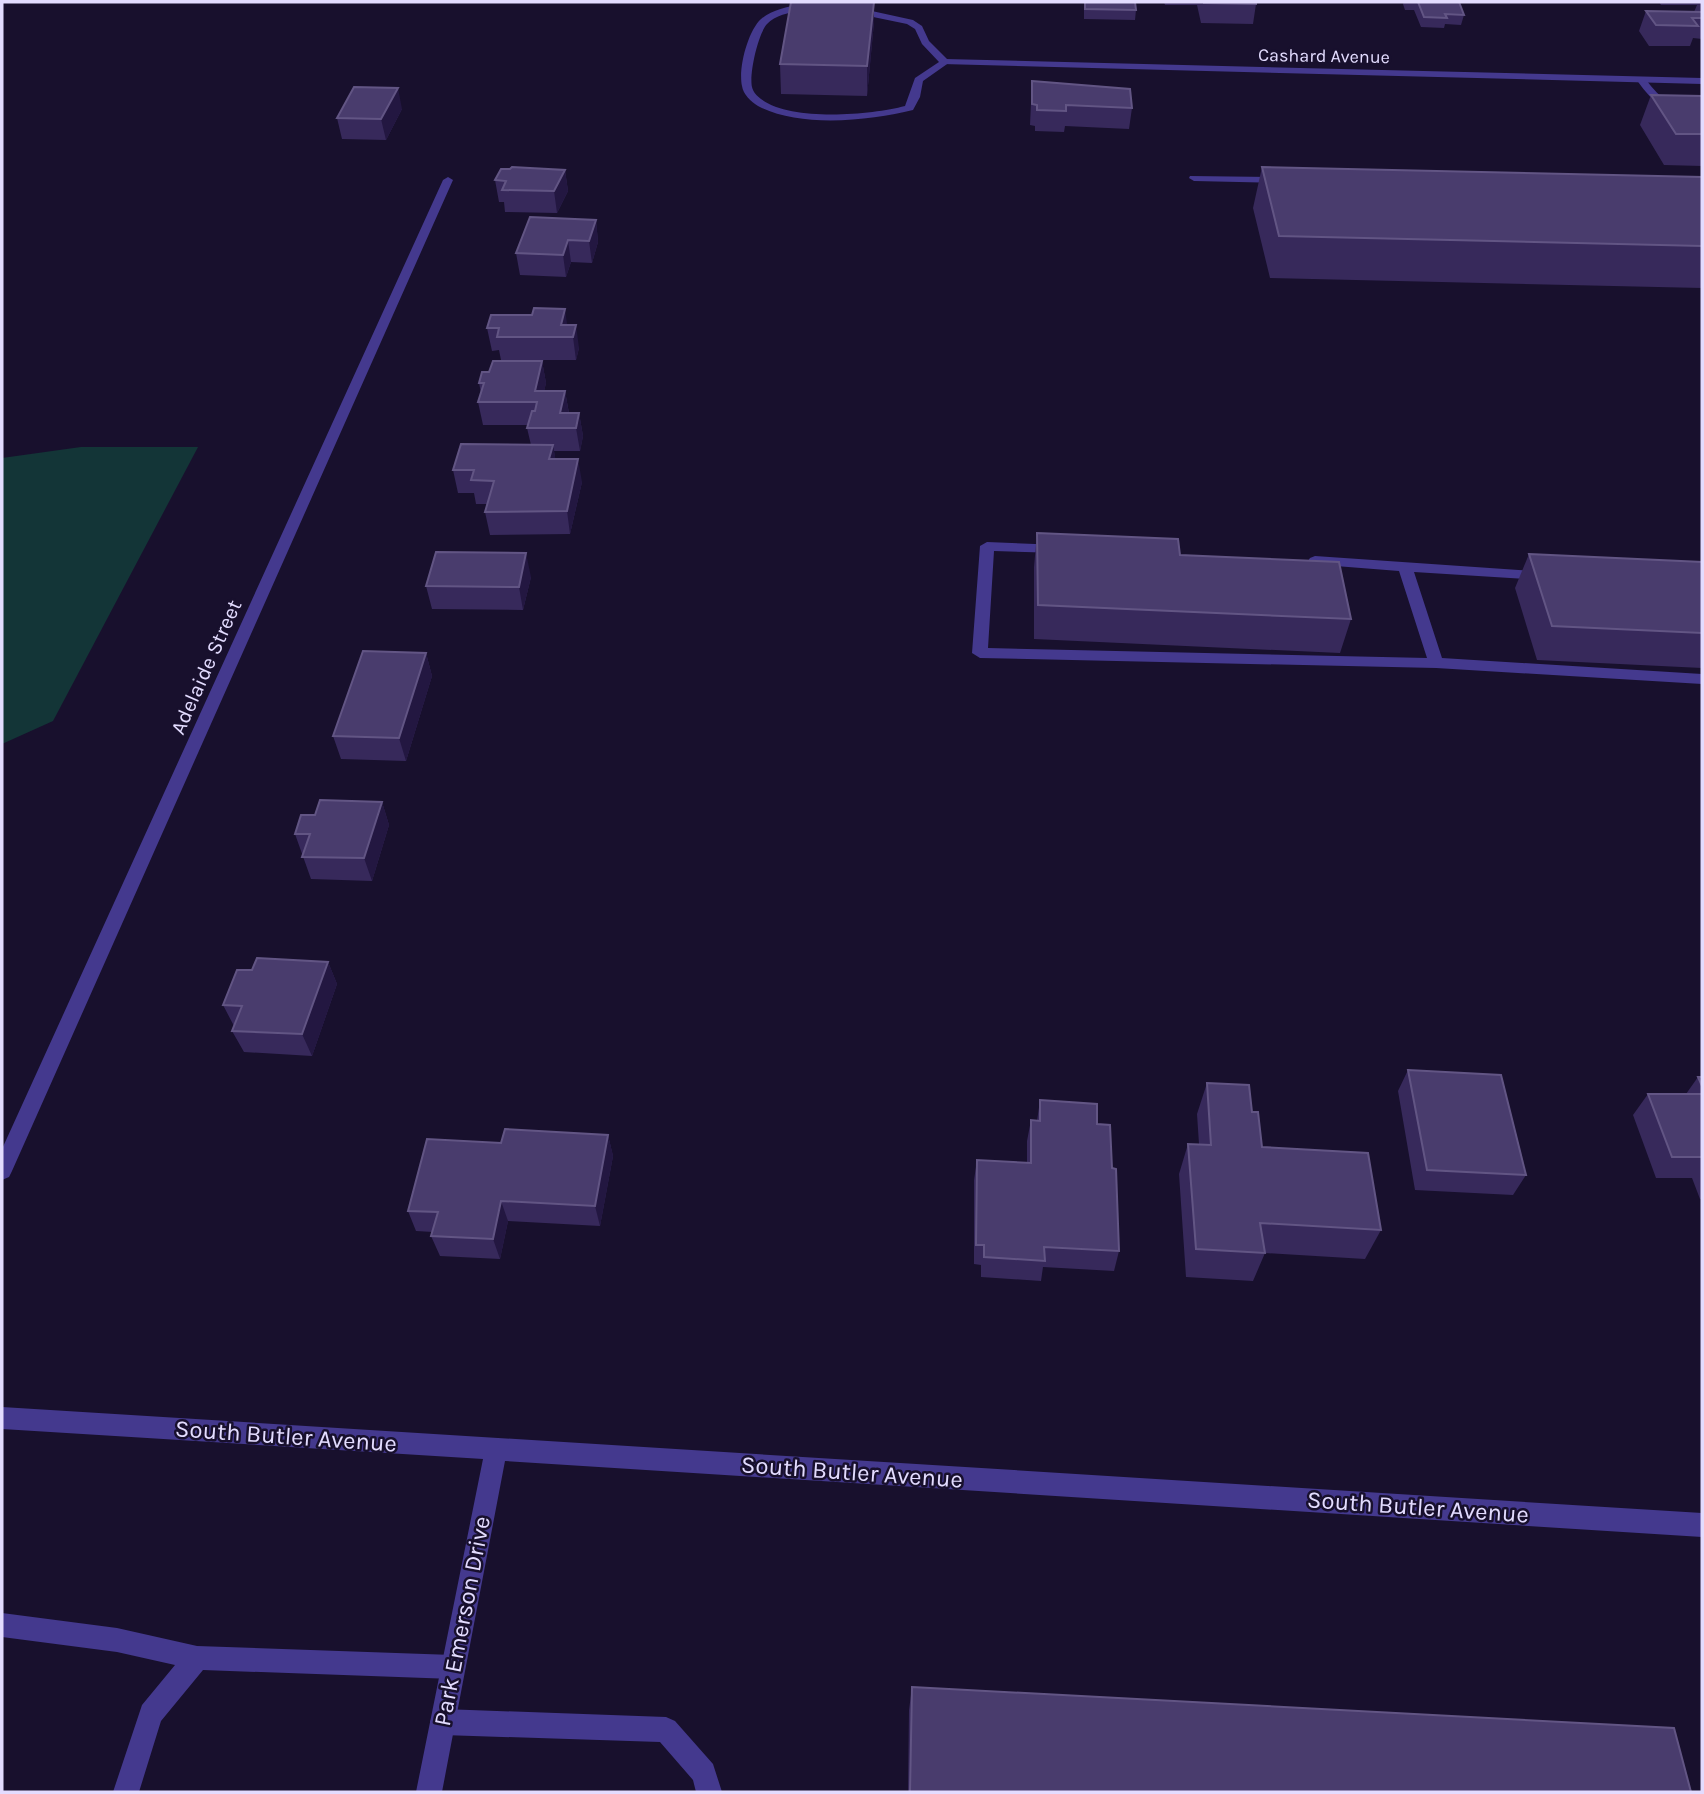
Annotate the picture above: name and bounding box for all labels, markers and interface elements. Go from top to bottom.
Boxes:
street label: Cashard Avenue [1258,44,1390,68]
street label: Adelaide Street [166,596,246,738]
street label: South Butler Avenue [174,1414,398,1458]
street label: South Butler Avenue [740,1450,964,1494]
street label: South Butler Avenue [1306,1485,1530,1529]
street label: Park Emerson Drive [428,1514,496,1728]

